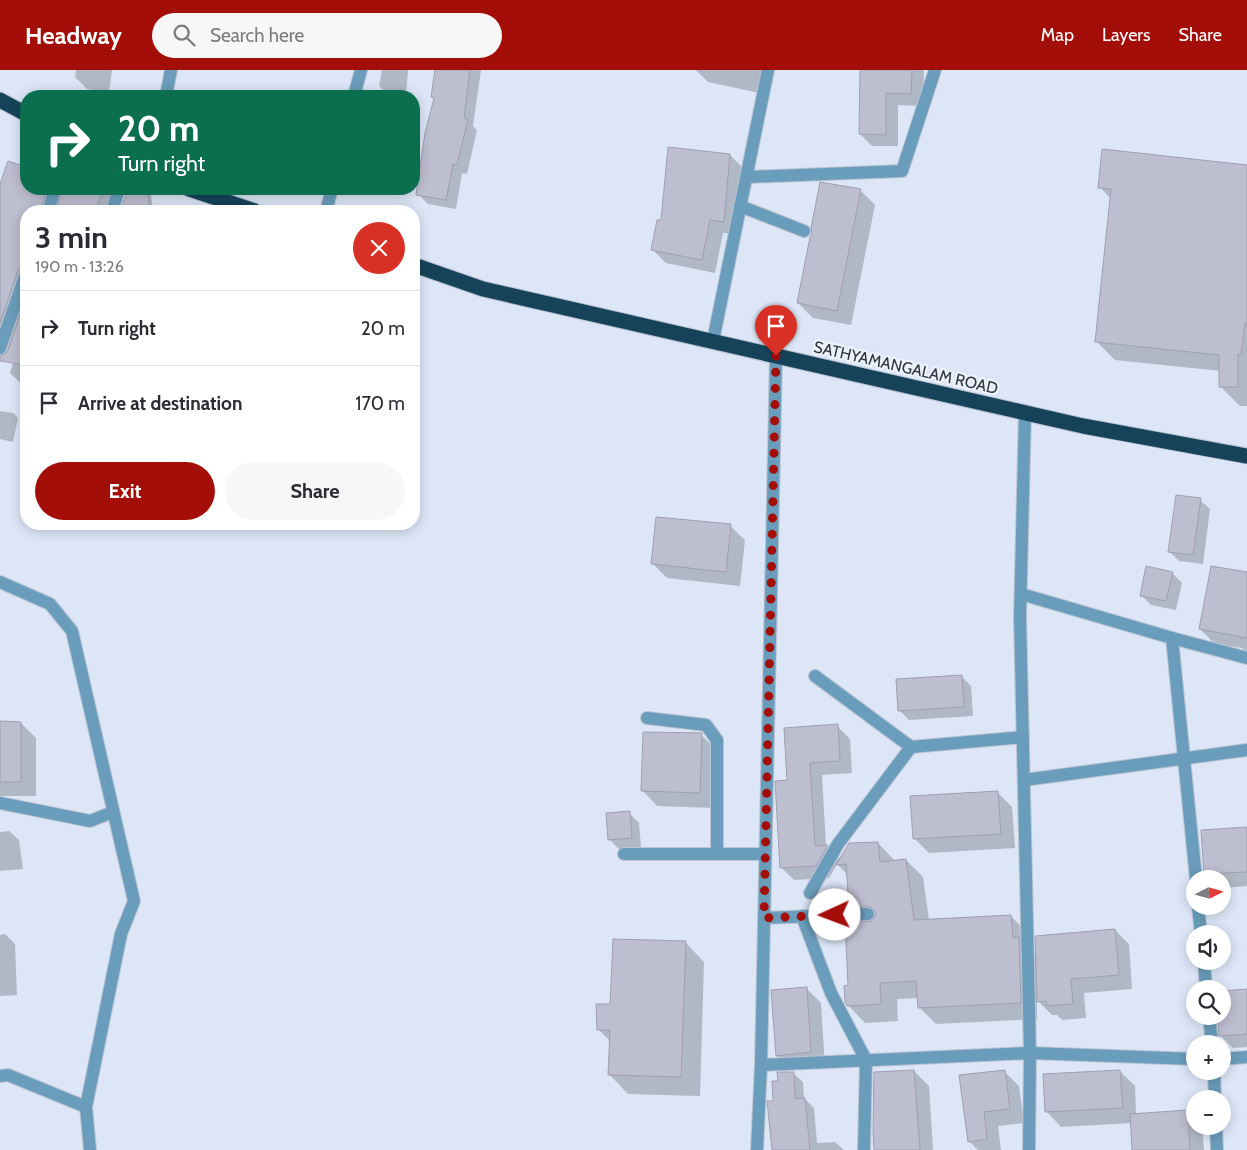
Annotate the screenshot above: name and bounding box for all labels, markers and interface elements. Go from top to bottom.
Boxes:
search box [152,13,502,58]
text: Headway [25,21,122,50]
icon: search [170,21,198,49]
text: Search here [210,24,304,47]
text: Map [1041,24,1074,46]
text: Layers [1102,24,1151,46]
text: Share [1179,24,1222,46]
text: 20 m [118,107,200,150]
icon: right [35,110,100,175]
text: Turn right [118,150,205,177]
text: 3 min [35,219,108,256]
button: close [353,222,405,274]
text: 190 m · 13:26 [35,257,124,276]
pin [755,305,797,356]
icon: arrive [762,312,790,340]
icon: right [35,314,63,342]
text: Turn right [78,317,156,340]
text: 20 m [361,317,405,340]
street label: SATHYAMANGALAM ROAD [812,337,1000,398]
icon: arrive [35,389,63,417]
text: Arrive at destination [78,392,242,415]
text: 170 m [355,392,405,415]
button: Exit [35,462,215,520]
button: Share [225,462,405,520]
north arrow [1186,870,1231,915]
map controls [1186,870,1231,1135]
position arrow [808,888,860,940]
button: sound [1186,925,1231,970]
button: search [1186,980,1231,1025]
button: + [1186,1035,1231,1080]
button: − [1186,1090,1231,1135]

